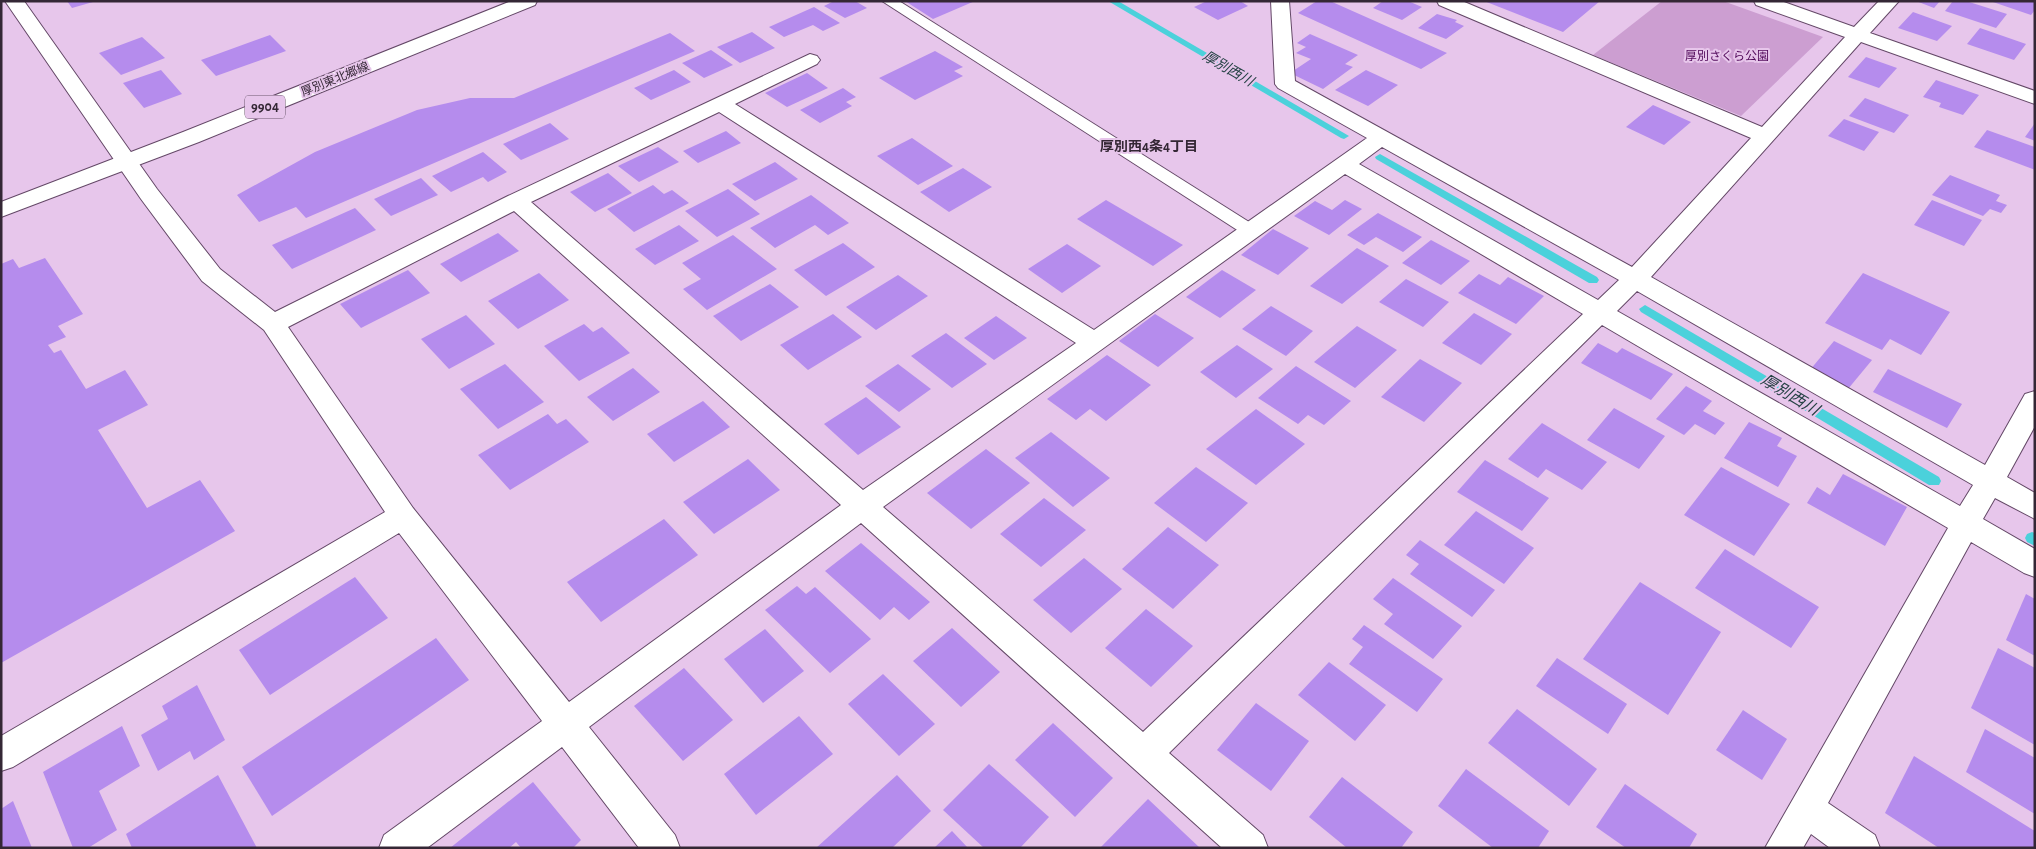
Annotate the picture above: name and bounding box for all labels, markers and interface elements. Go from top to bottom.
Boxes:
water label: 厚別西川 [1200,48,1258,90]
park label: 厚別さくら公園 [1685,50,1769,62]
street label: 厚別東北郷線 [299,59,371,98]
road number: 9904 [245,95,285,118]
district label: 厚別西4条4丁目 [1100,138,1198,154]
water label: 厚別西川 [1758,371,1824,419]

